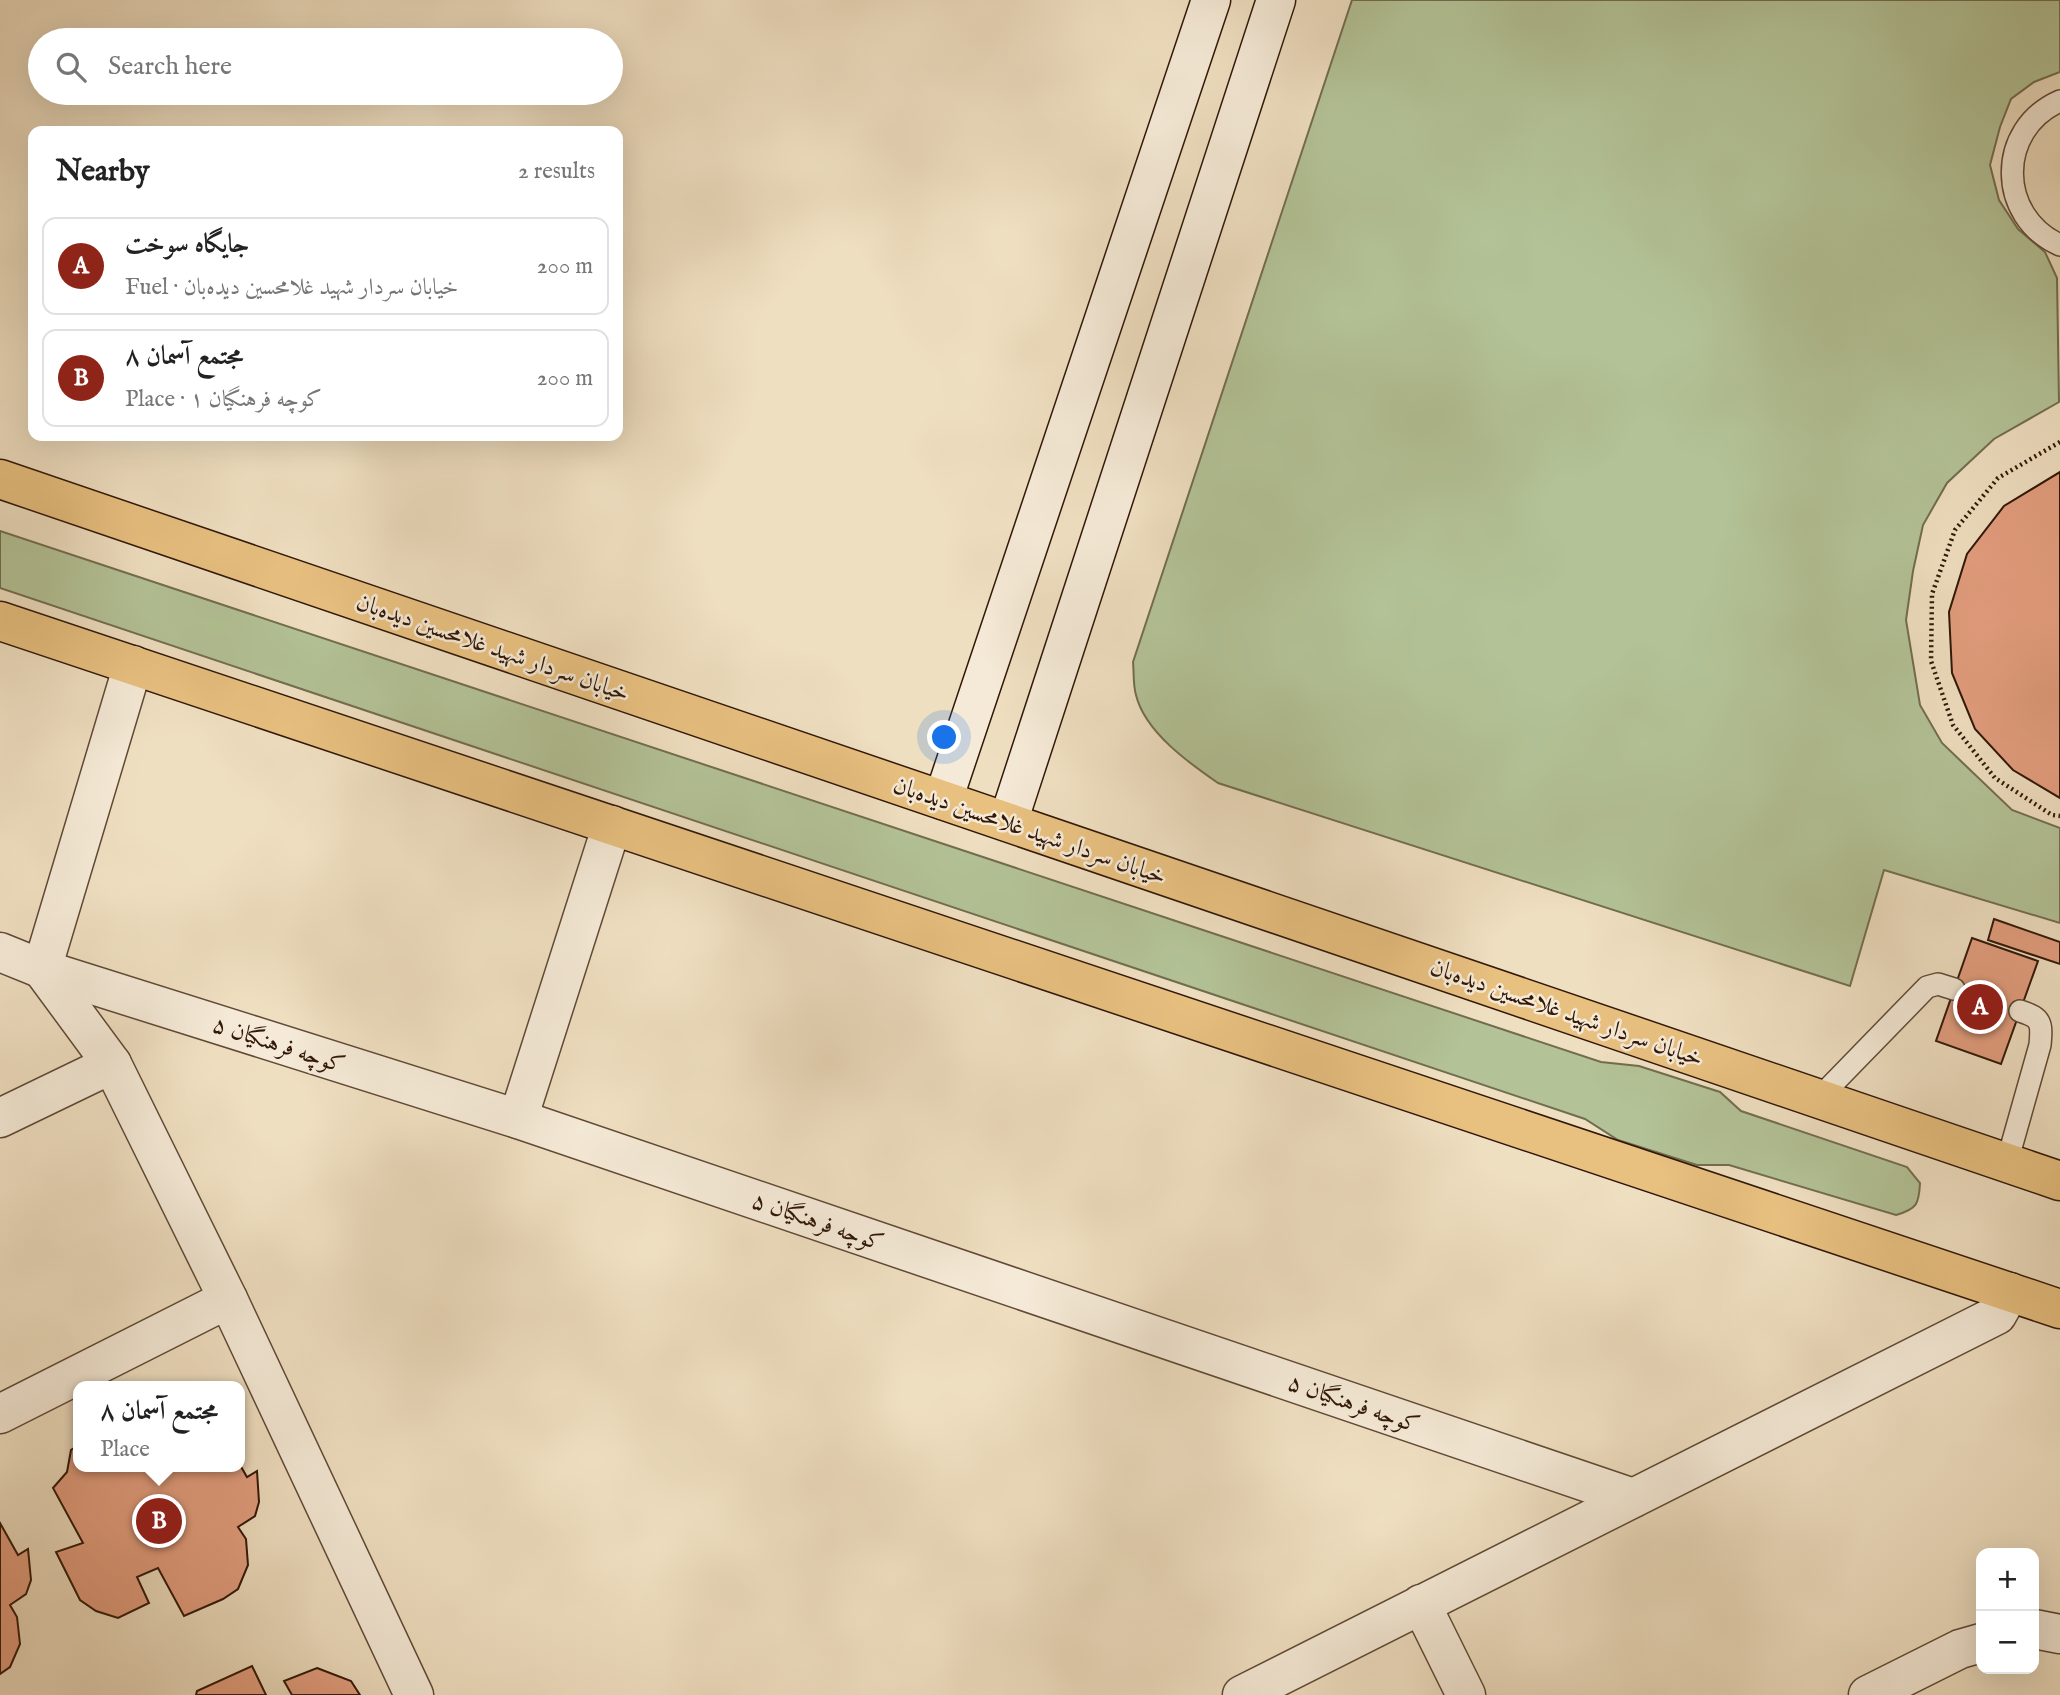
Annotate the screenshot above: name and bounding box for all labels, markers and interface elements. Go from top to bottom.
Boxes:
search box [28,28,623,105]
icon: search [52,48,90,86]
text: Search here [108,50,232,83]
text: Nearby [56,153,149,191]
text: 2 results [518,157,595,186]
text: جایگاه سوخت [125,228,249,261]
text: A [73,252,89,281]
text: 200 m [537,252,593,281]
text: Fuel · خیابان سردار شهید غلامحسین دیده‌بان [125,273,458,302]
text: مجتمع آسمان ۸ [125,340,243,373]
text: B [73,364,89,393]
text: 200 m [537,364,593,393]
text: Place · کوچه فرهنگیان ۱ [125,385,322,414]
street label: خیابان سردار شهید غلامحسین دیده‌بان [352,587,633,710]
your location [927,720,961,754]
street label: خیابان سردار شهید غلامحسین دیده‌بان [889,770,1170,893]
street label: خیابان سردار شهید غلامحسین دیده‌بان [1426,952,1707,1075]
pin: A [1957,981,2003,1033]
street label: کوچه فرهنگیان ۵ [208,1009,349,1081]
street label: کوچه فرهنگیان ۵ [747,1185,888,1259]
street label: کوچه فرهنگیان ۵ [1283,1367,1424,1441]
popup [73,1381,245,1472]
text: مجتمع آسمان ۸ [100,1395,218,1428]
text: Place [100,1435,150,1464]
pin: B [136,1495,182,1547]
map controls [1976,1548,2039,1674]
button: + [1976,1548,2039,1611]
button: − [1976,1611,2039,1674]

